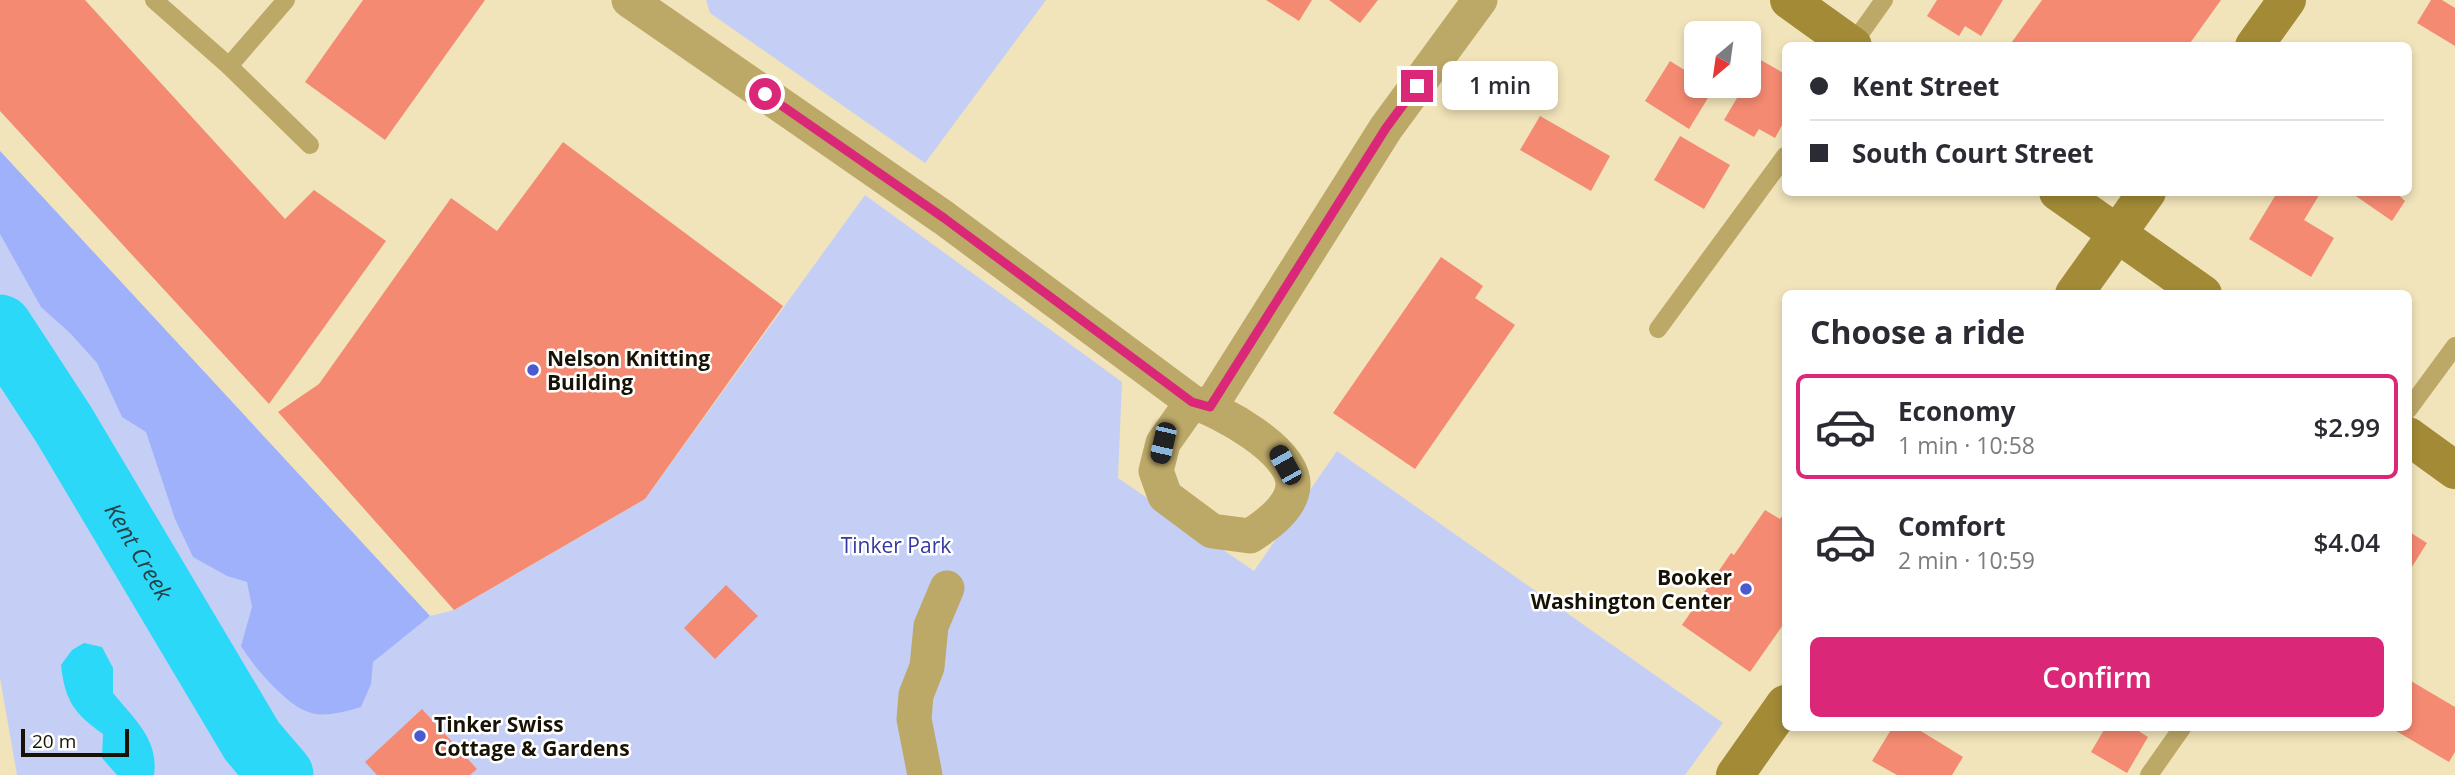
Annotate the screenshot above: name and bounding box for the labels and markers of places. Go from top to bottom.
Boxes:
place label: Nelson Knitting Building [547,344,710,396]
marker: Nelson Knitting Building [525,362,541,378]
place label: Booker Washington Center [1531,563,1732,615]
marker: Booker Washington Center [1738,581,1754,597]
place label: Tinker Swiss Cottage & Gardens [434,710,630,762]
marker: Tinker Swiss Cottage & Gardens [412,728,428,744]

